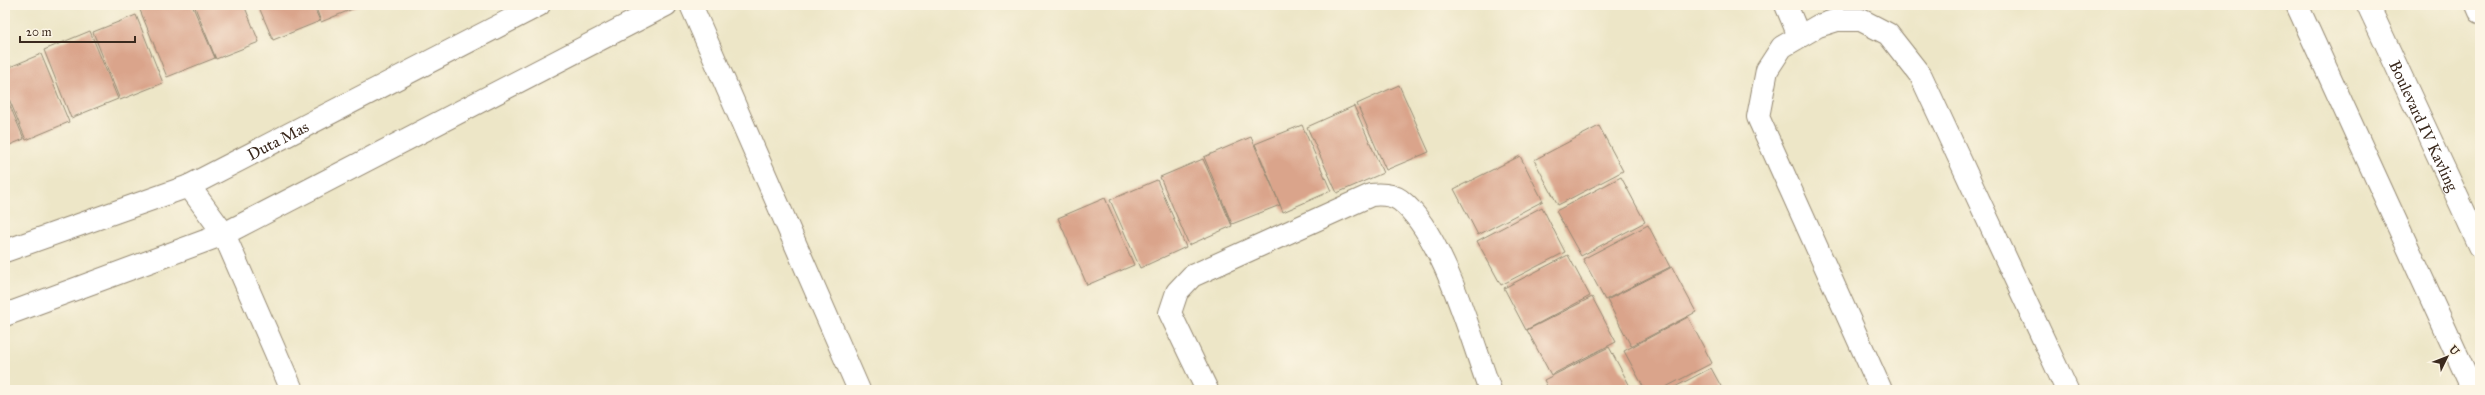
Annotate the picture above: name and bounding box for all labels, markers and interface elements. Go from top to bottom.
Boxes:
scale bar [20,18,135,44]
text: 20 m [26,25,52,39]
street label: Boulevard IV Kavling [2386,57,2463,195]
street label: Duta Mas [244,116,312,164]
north arrow [2427,337,2467,377]
text: U [2446,343,2462,358]

